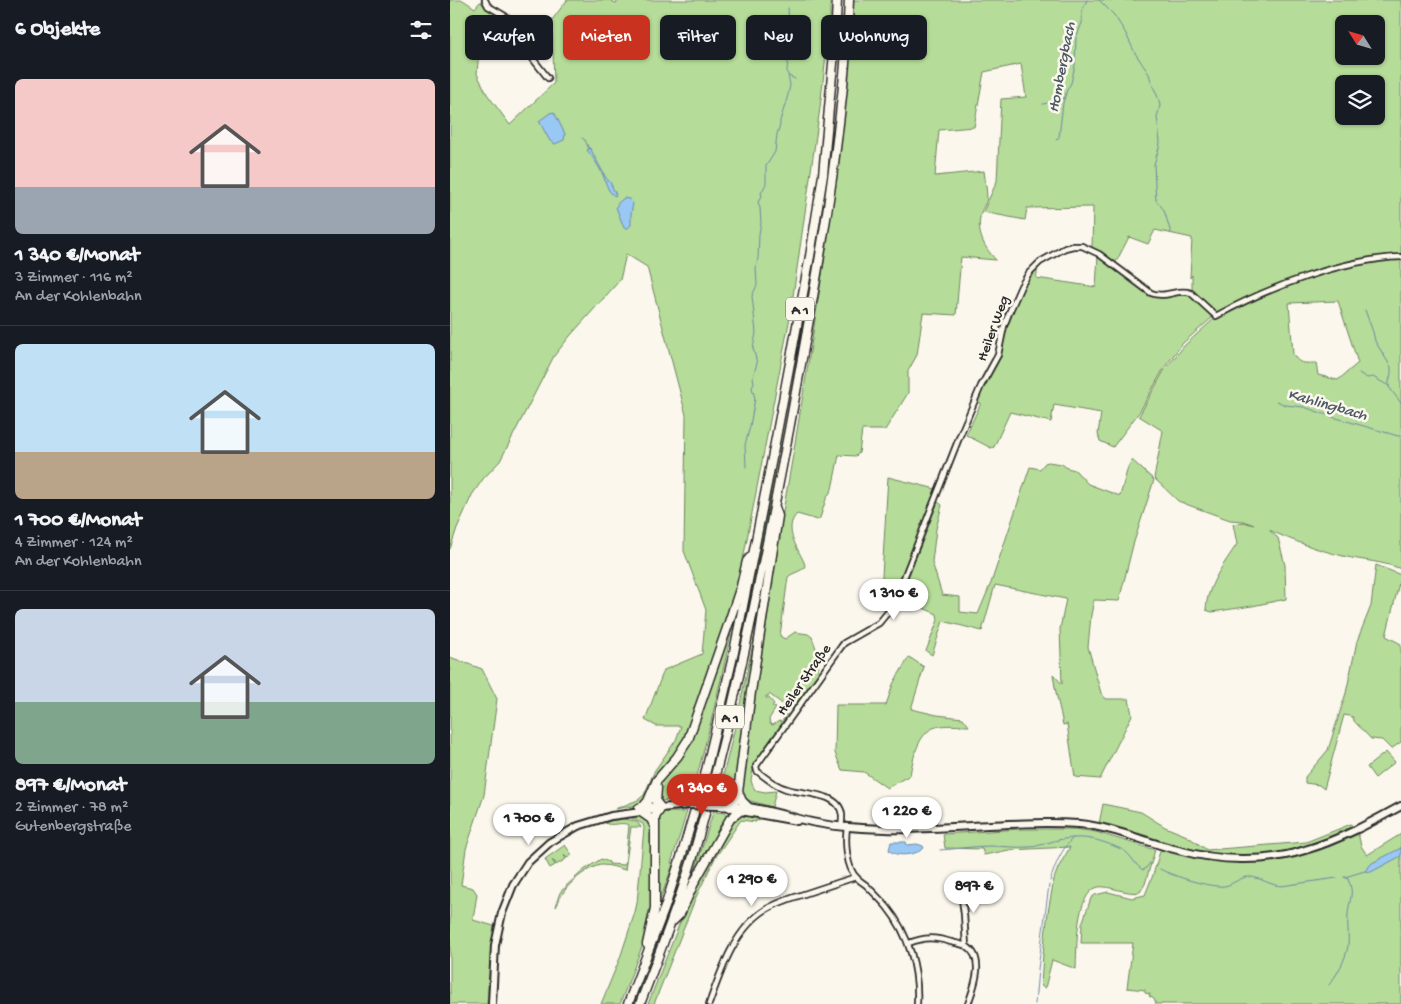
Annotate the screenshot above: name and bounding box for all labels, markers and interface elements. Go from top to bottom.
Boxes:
chip: Kaufen [465,15,553,60]
chip: Mieten [563,15,650,60]
chip: Filter [660,15,736,60]
chip: Neu [746,15,811,60]
chip: Wohnung [821,15,927,60]
north arrow [1335,15,1385,65]
map controls [1335,15,1385,125]
icon: filters [407,16,435,44]
text: 6 Objekte [15,18,100,43]
water label: Hombergbach [1045,20,1082,114]
button: layers [1335,75,1385,125]
icon: home [180,111,270,201]
text: 1 340 €/Monat [15,244,139,269]
text: 3 Zimmer · 116 m² [15,269,133,288]
text: An der Kohlenbahn [15,288,142,307]
street label: Heiler Weg [974,293,1014,364]
road number: A 1 [786,298,814,320]
icon: home [180,377,270,467]
water label: Kahlingbach [1285,386,1369,427]
text: 1 700 €/Monat [15,509,141,534]
text: 4 Zimmer · 124 m² [15,534,133,553]
text: An der Kohlenbahn [15,553,142,572]
pin: 1 310 € [848,578,940,621]
text: 1 310 € [870,585,918,604]
street label: Heiler Straße [773,641,836,719]
icon: home [180,642,270,732]
road number: A 1 [716,706,744,729]
text: 897 €/Monat [15,774,126,799]
pin: 1 340 € [656,774,748,816]
text: 1 340 € [678,780,726,799]
pin: 1 220 € [861,796,953,839]
text: 2 Zimmer · 78 m² [15,799,128,818]
text: 1 220 € [883,803,931,822]
pin: 1 700 € [483,804,575,846]
text: 1 700 € [504,810,554,829]
text: Gutenbergstraße [15,818,131,837]
pin: 1 290 € [706,864,798,907]
text: 1 290 € [728,871,776,890]
pin: 897 € [939,872,1009,914]
text: 897 € [955,878,993,897]

